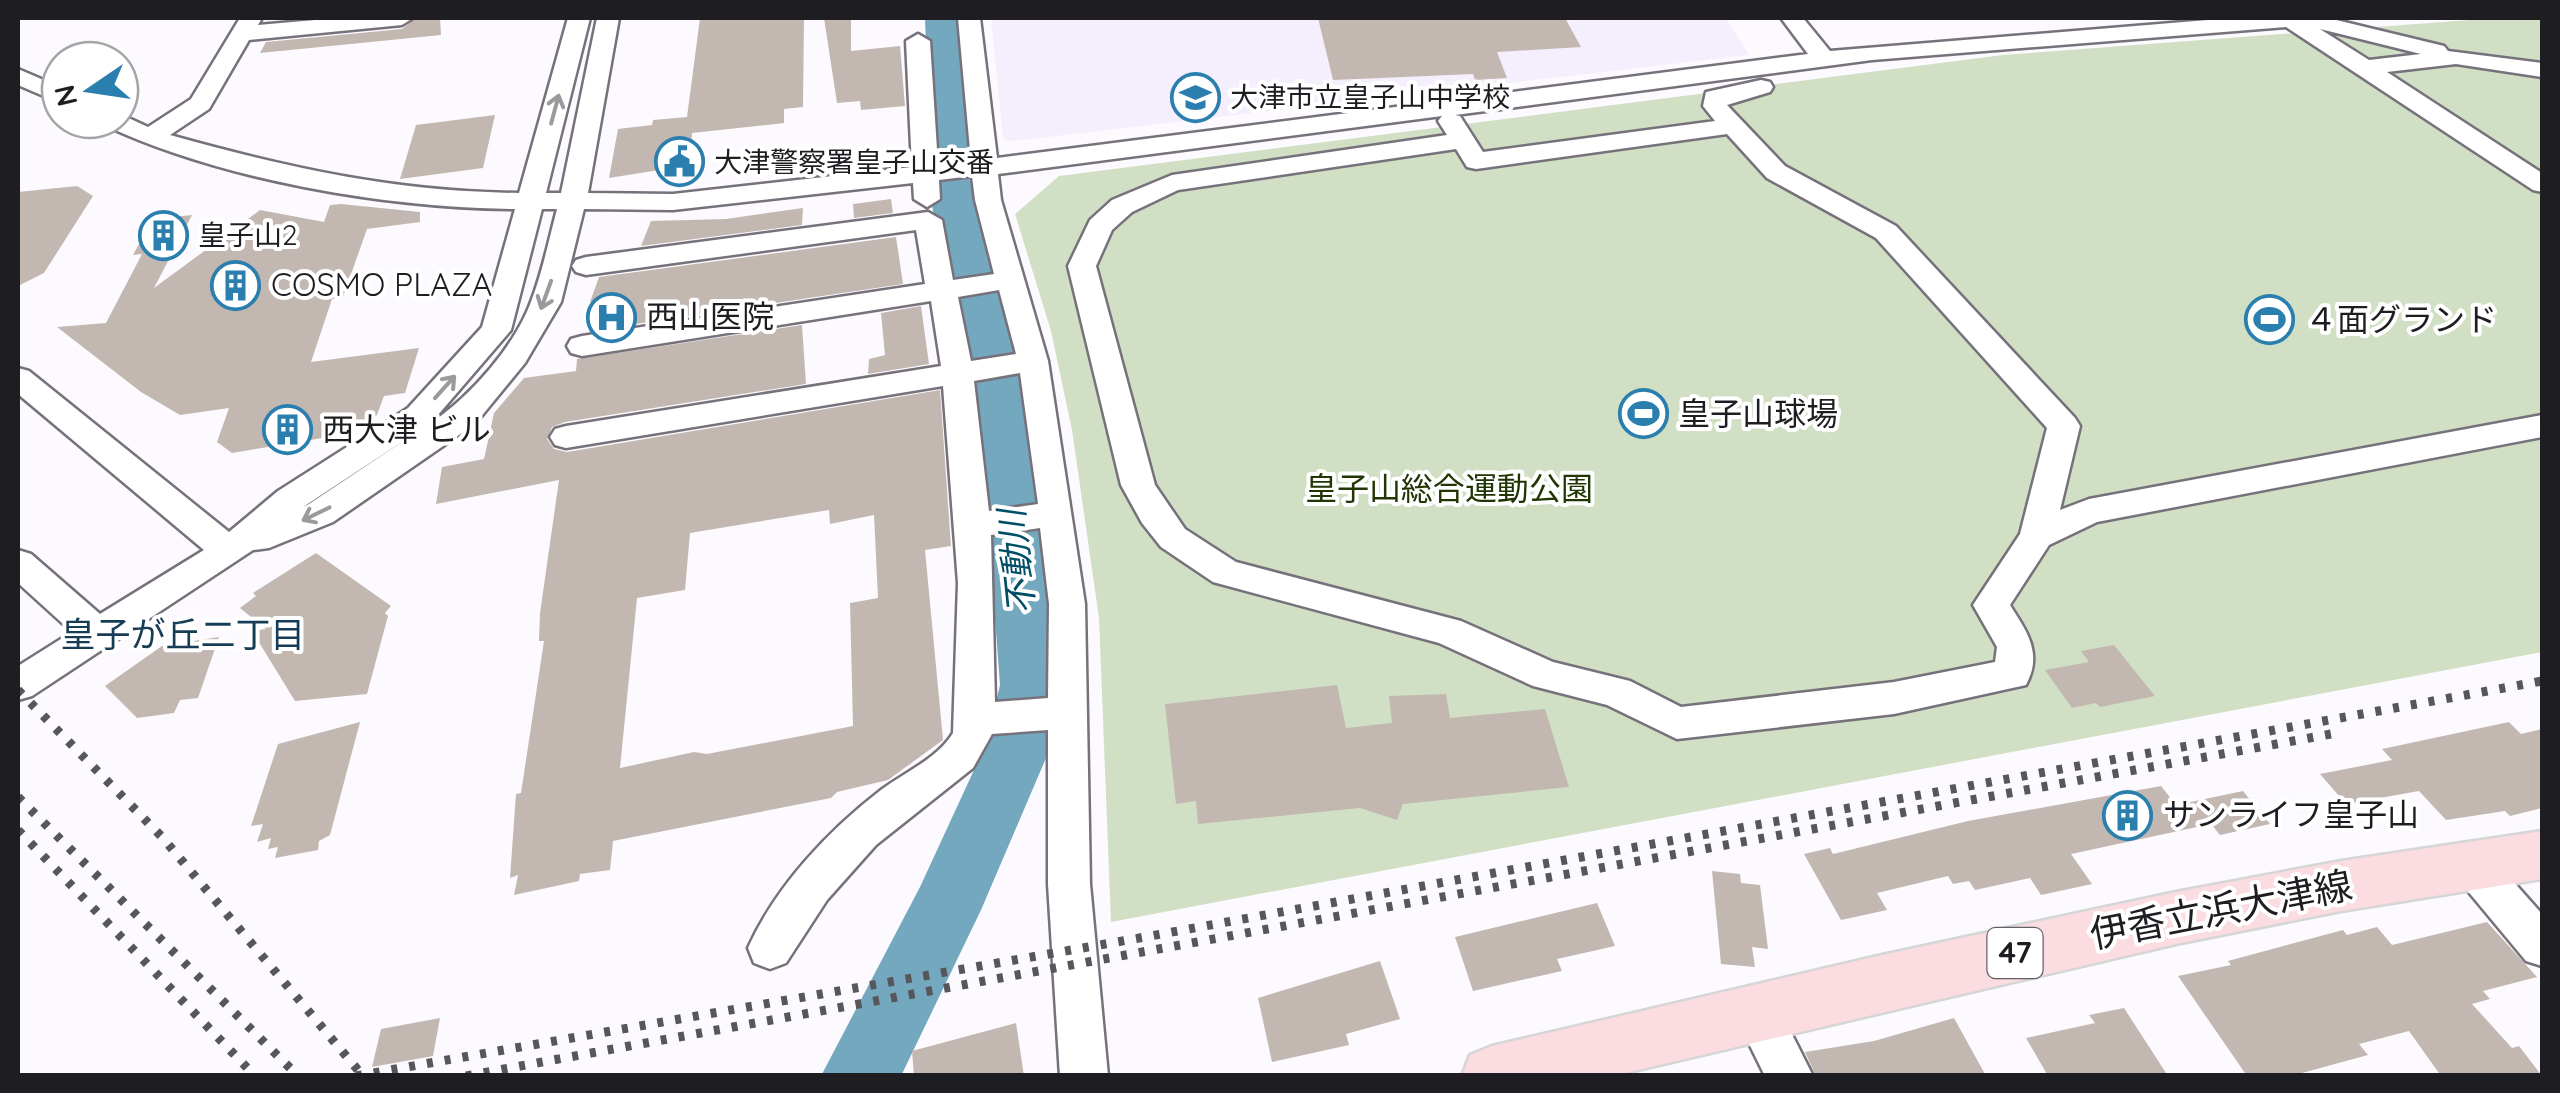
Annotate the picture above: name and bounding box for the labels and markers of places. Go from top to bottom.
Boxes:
school or university icon: 大津市立皇子山中学校 [1169,71,1221,123]
place label: 大津市立皇子山中学校 [1230,79,1510,114]
public building icon: 大津警察署皇子山交番 [653,136,705,188]
place label: 大津警察署皇子山交番 [714,144,994,179]
building icon: 皇子山2 [137,209,189,261]
place label: 皇子山2 [198,217,298,252]
building icon: COSMO PLAZA [210,259,262,311]
place label: COSMO PLAZA [271,264,492,304]
hospital icon: 西山医院 [585,291,637,343]
sports icon: ４面グランド [2244,294,2296,346]
place label: 西山医院 [646,296,774,336]
place label: ４面グランド [2305,299,2497,339]
sports icon: 皇子山球場 [1617,388,1669,440]
place label: 皇子山球場 [1678,393,1838,433]
building icon: 西大津 ビル [261,404,313,456]
place label: 西大津 ビル [322,409,491,449]
building icon: サンライフ皇子山 [2102,789,2154,841]
place label: サンライフ皇子山 [2163,794,2419,834]

